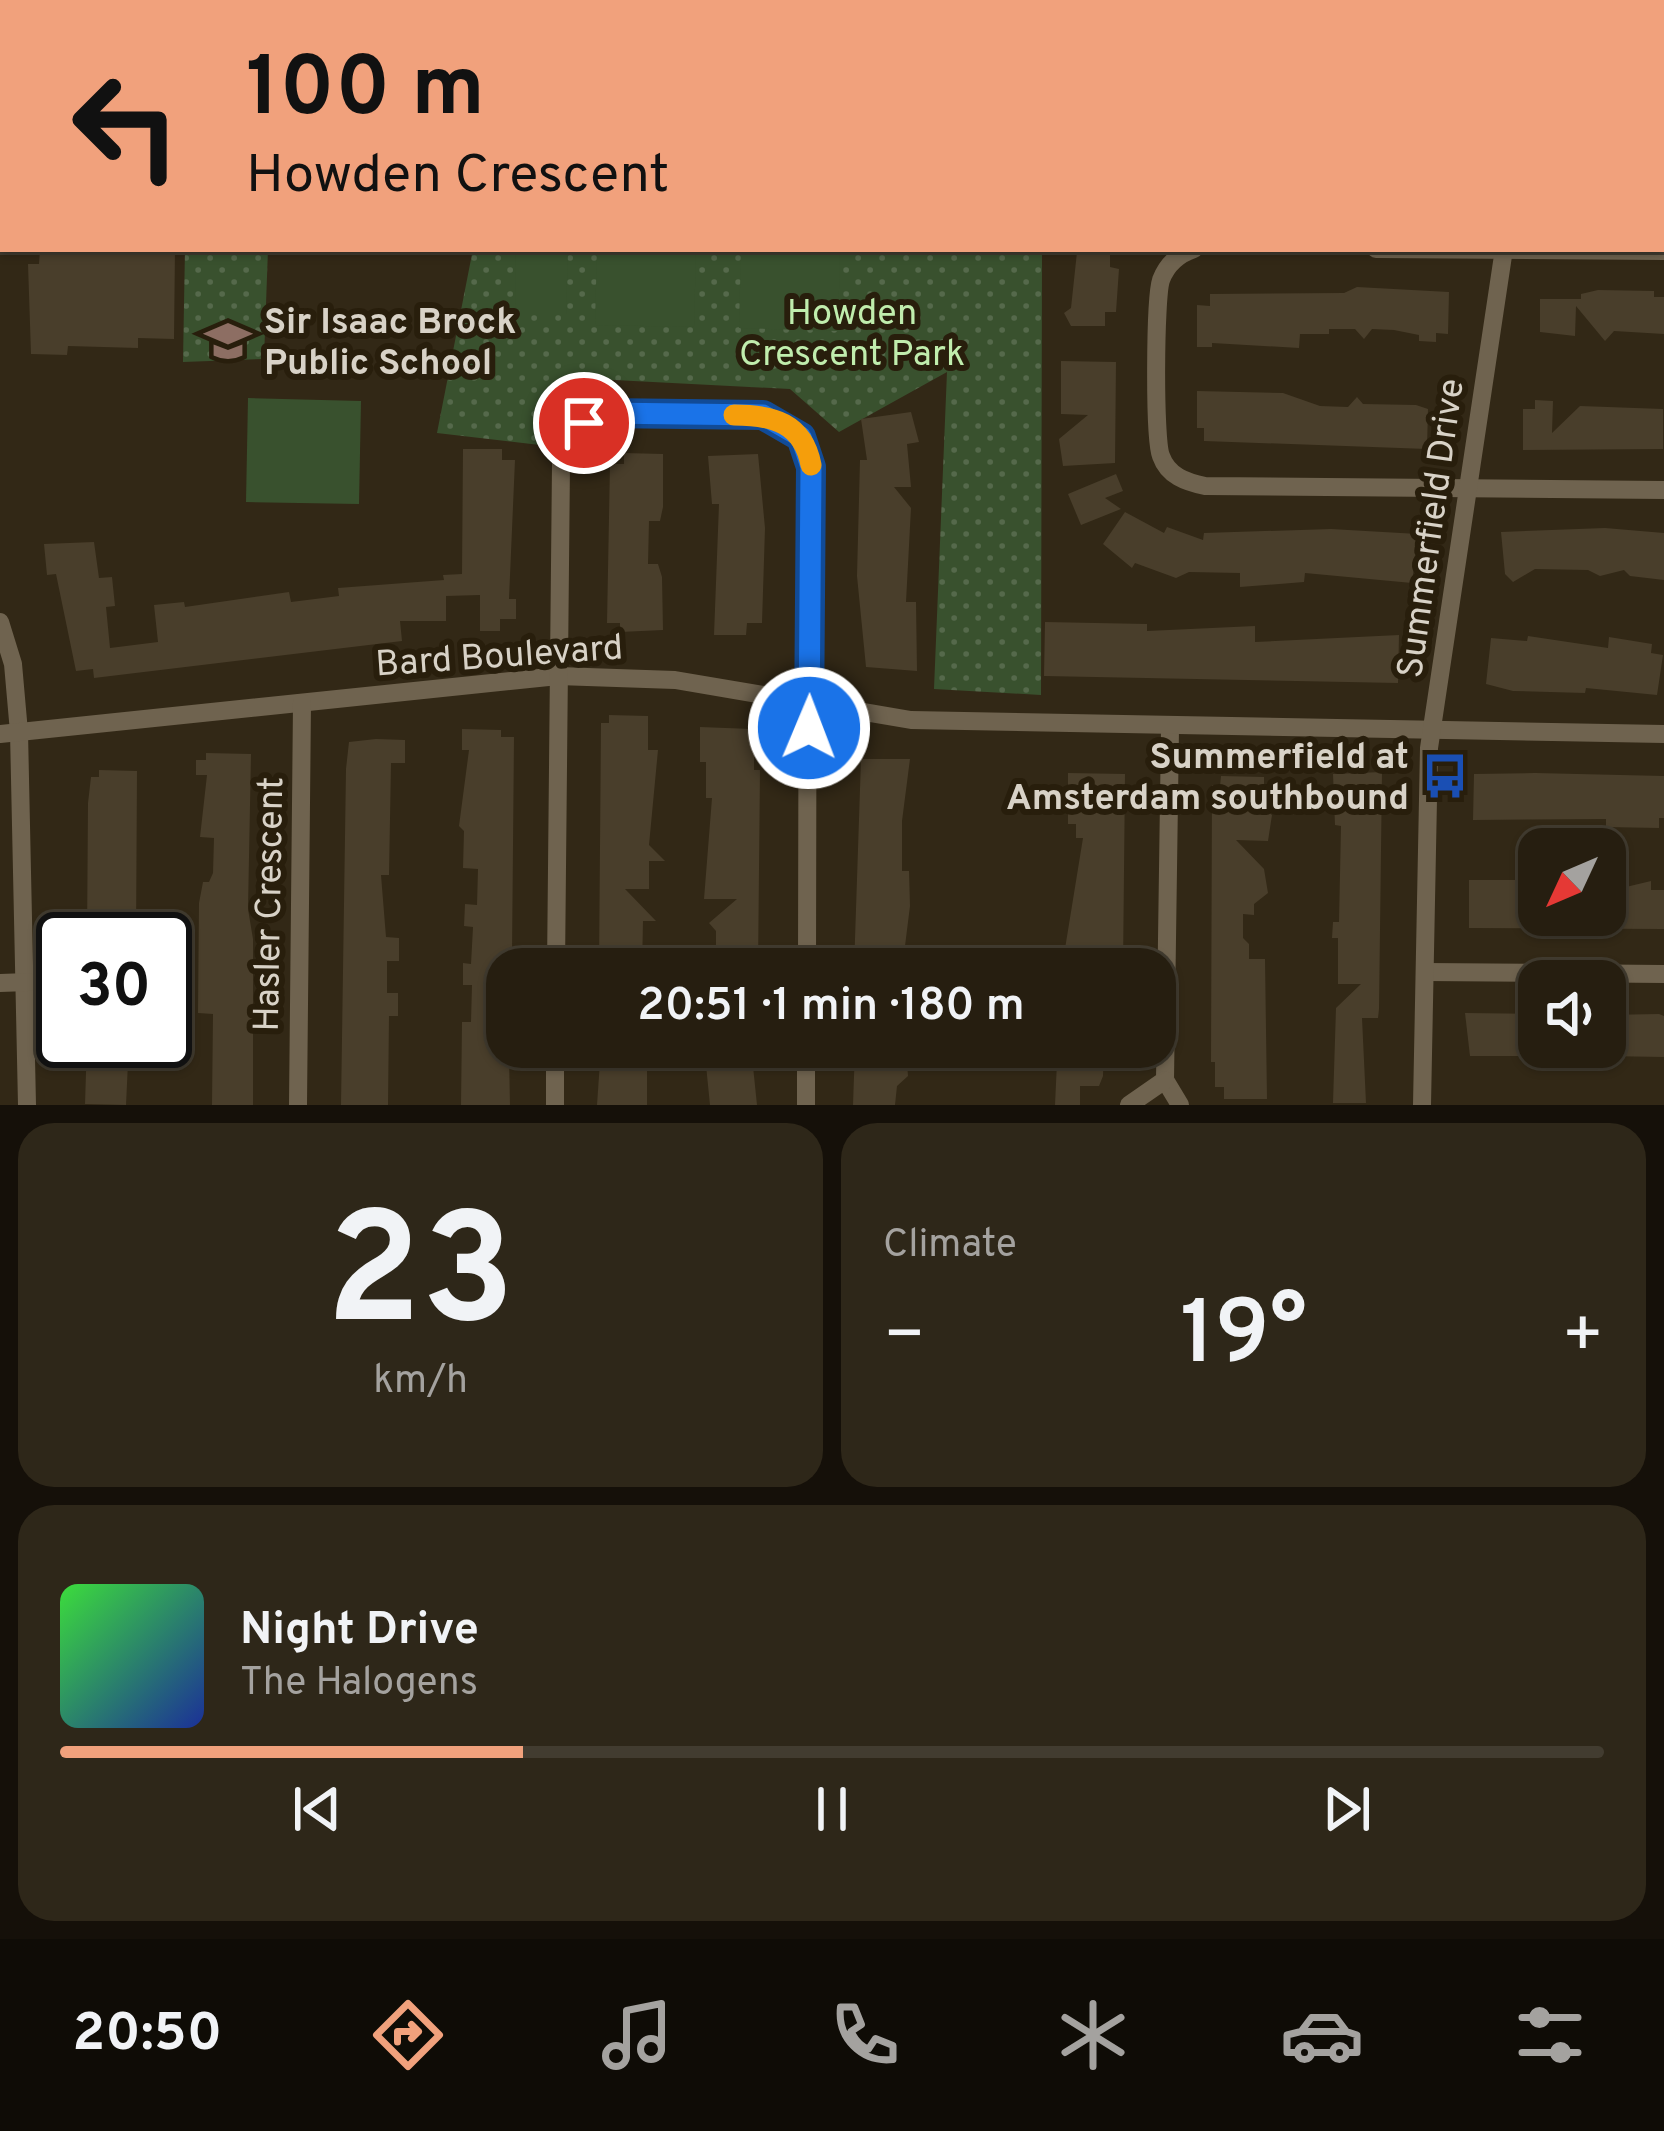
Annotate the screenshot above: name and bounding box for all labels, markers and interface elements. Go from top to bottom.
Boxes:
text: 100 m [246,39,485,145]
icon: left [48,48,204,204]
text: Howden Crescent [246,143,670,212]
park label: Howden Crescent Park [739,292,965,379]
place label: Sir Isaac Brock Public School [264,301,516,388]
school or university icon: Sir Isaac Brock Public School [203,316,253,366]
pin [533,372,635,474]
street label: Summerfield Drive [1389,376,1477,681]
icon: arrive [551,390,617,456]
street label: Bard Boulevard [374,626,625,690]
position arrow [746,665,872,791]
place label: Summerfield at Amsterdam southbound [1006,736,1409,823]
bus stop icon: Summerfield at Amsterdam southbound [1420,751,1470,801]
street label: Hasler Crescent [246,776,296,1032]
north arrow [1518,828,1626,936]
map controls [1518,828,1626,1068]
speed limit sign: 30 [36,912,192,1068]
button: sound [1518,960,1626,1068]
text: 20:51 · 1 min · 180 m [637,979,1025,1036]
text: 23 [326,1181,515,1379]
text: Climate [883,1222,1017,1271]
text: 19° [1180,1282,1307,1395]
text: − [883,1297,926,1380]
text: + [1561,1297,1604,1380]
text: km/h [373,1358,468,1407]
text: Night Drive [240,1603,479,1660]
text: The Halogens [240,1660,478,1709]
icon: previous [284,1776,350,1842]
icon: pause [799,1776,865,1842]
icon: next [1314,1776,1380,1842]
icon: directions [366,1993,450,2077]
icon: music [595,1993,679,2077]
icon: phone [823,1993,907,2077]
icon: climate [1051,1993,1135,2077]
icon: car [1280,1993,1364,2077]
icon: filters [1508,1993,1592,2077]
text: 20:50 [72,2001,222,2070]

